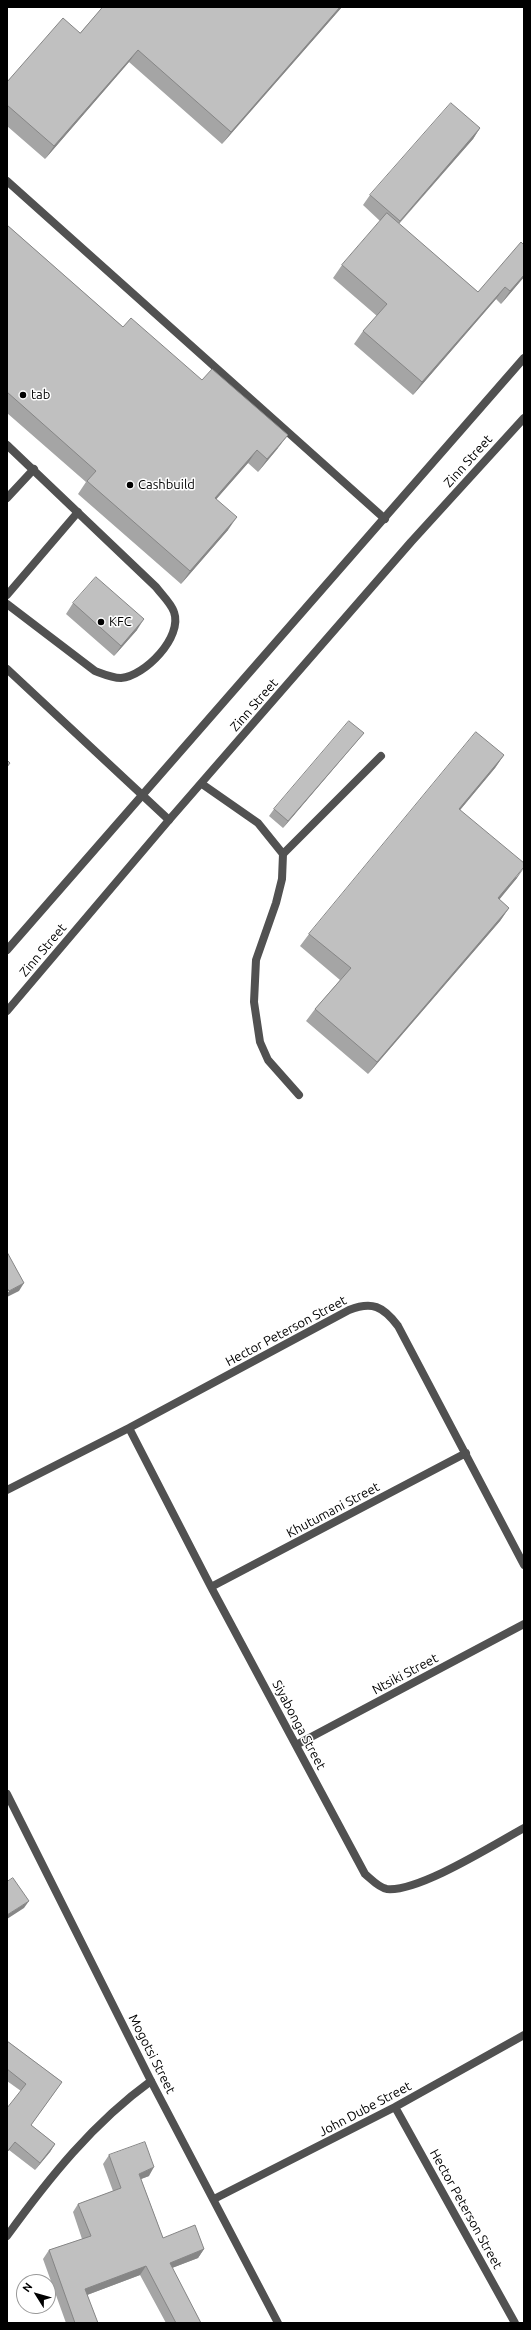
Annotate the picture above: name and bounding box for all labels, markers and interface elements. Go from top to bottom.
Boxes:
place label: tab [31,387,50,403]
marker: tab [18,390,28,400]
street label: Zinn Street [441,432,495,490]
place label: Cashbuild [138,477,195,493]
marker: Cashbuild [125,480,135,490]
place label: KFC [109,614,132,630]
marker: KFC [96,617,106,627]
street label: Zinn Street [227,675,281,735]
street label: Zinn Street [16,920,70,980]
street label: Hector Peterson Street [223,1292,349,1370]
street label: Khutumani Street [284,1479,382,1541]
street label: Ntsiki Street [369,1650,441,1698]
street label: Siyabonga Street [269,1678,329,1772]
street label: Mogotsi Street [125,2012,179,2096]
street label: John Dube Street [316,2078,414,2140]
street label: Hector Peterson Street [427,2146,505,2272]
north arrow [16,2274,56,2314]
text: N [20,2280,34,2294]

